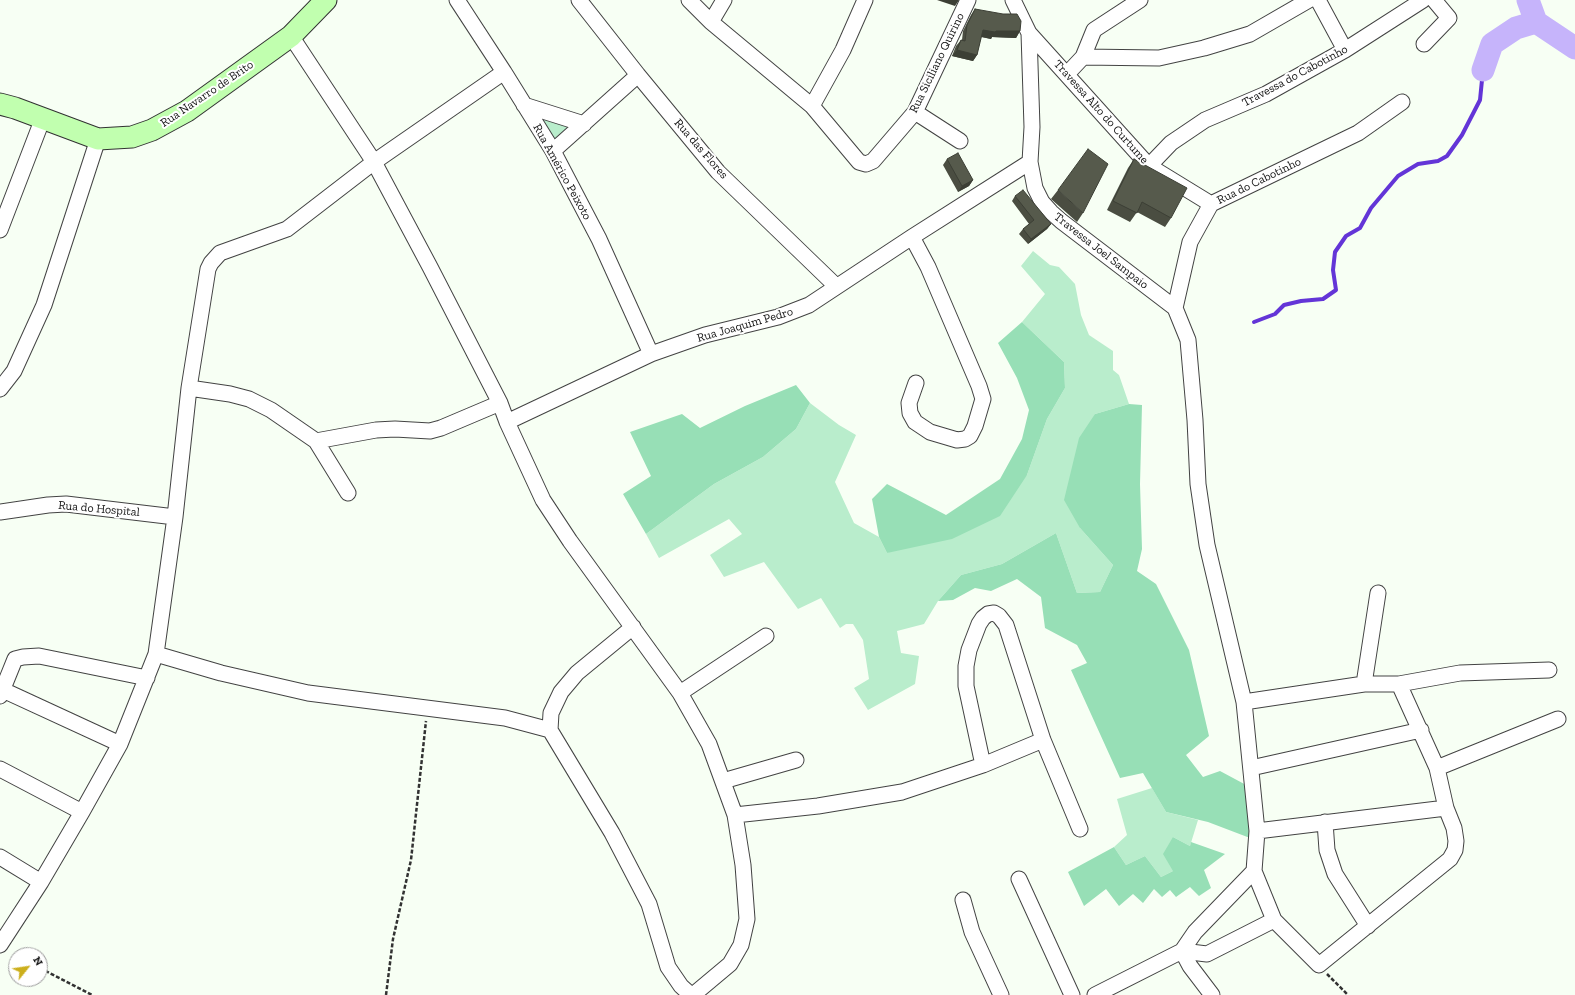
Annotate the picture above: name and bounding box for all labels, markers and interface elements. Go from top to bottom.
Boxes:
street label: Rua Siciliano Quirino [906,11,968,115]
street label: Travessa do Cabotinho [1240,42,1350,110]
street label: Travessa Alto do Curtume [1051,57,1151,167]
street label: Rua Navarro de Brito [158,58,256,130]
street label: Rua das Flores [671,116,731,182]
street label: Rua Américo Peixoto [530,121,594,223]
street label: Rua do Cabotinho [1215,154,1303,208]
street label: Travessa Joel Sampaio [1051,210,1151,292]
street label: Rua Joaquim Pedro [695,304,795,346]
street label: Rua do Hospital [58,498,140,520]
north arrow [8,947,48,987]
text: N [30,954,46,968]

